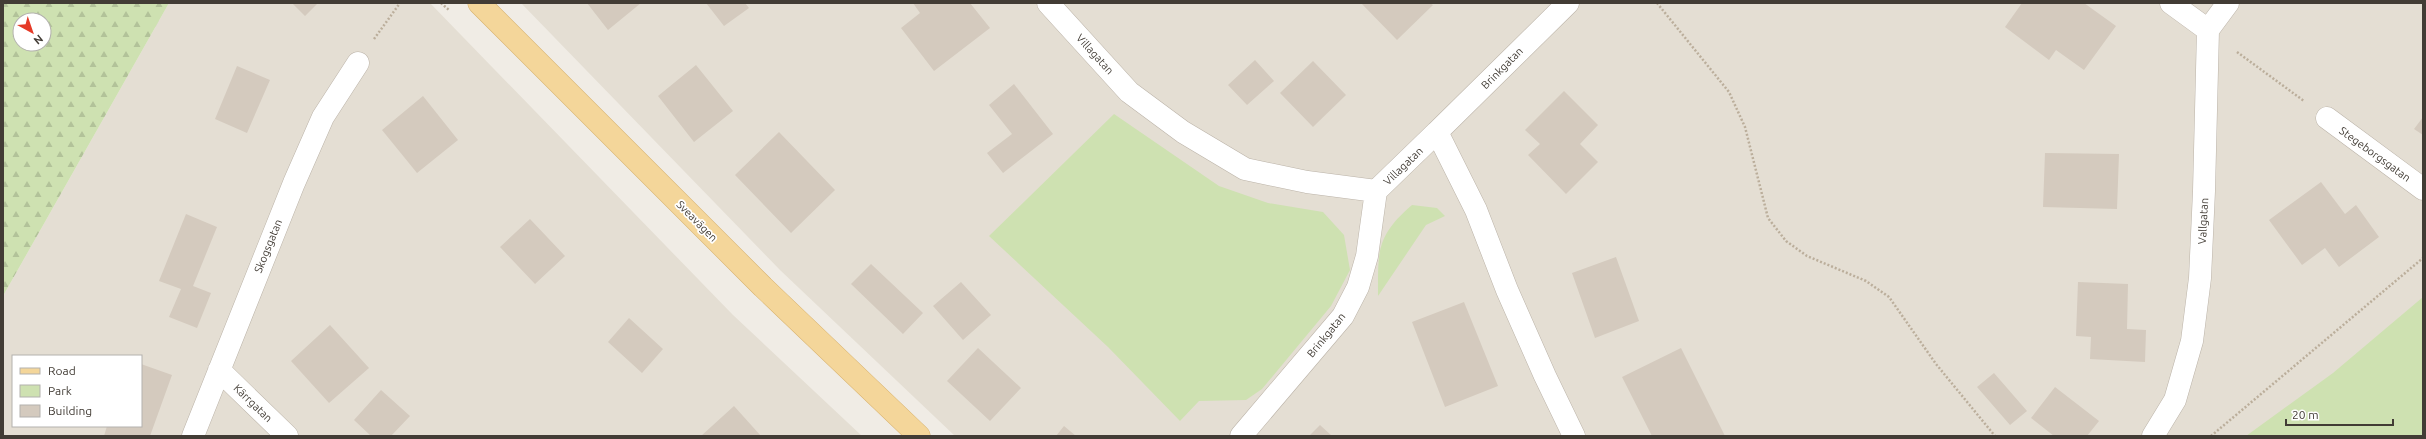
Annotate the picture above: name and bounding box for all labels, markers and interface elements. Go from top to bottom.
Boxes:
north arrow [12,12,52,52]
text: N [31,32,45,47]
street label: Villagatan [1074,32,1116,76]
street label: Brinkgatan [1479,45,1525,91]
street label: Stegeborgsgatan [2337,124,2413,184]
street label: Villagatan [1381,144,1425,188]
street label: Vallgatan [2196,197,2210,245]
street label: Sveavägen [674,198,720,244]
street label: Skogsgatan [252,217,284,275]
street label: Brinkgatan [1304,310,1348,360]
legend [12,355,142,427]
text: Road [48,364,76,377]
street label: Kärrgatan [231,382,275,424]
text: Park [48,384,72,397]
scale bar [2286,401,2393,427]
text: Building [48,404,92,417]
text: 20 m [2292,408,2319,421]

